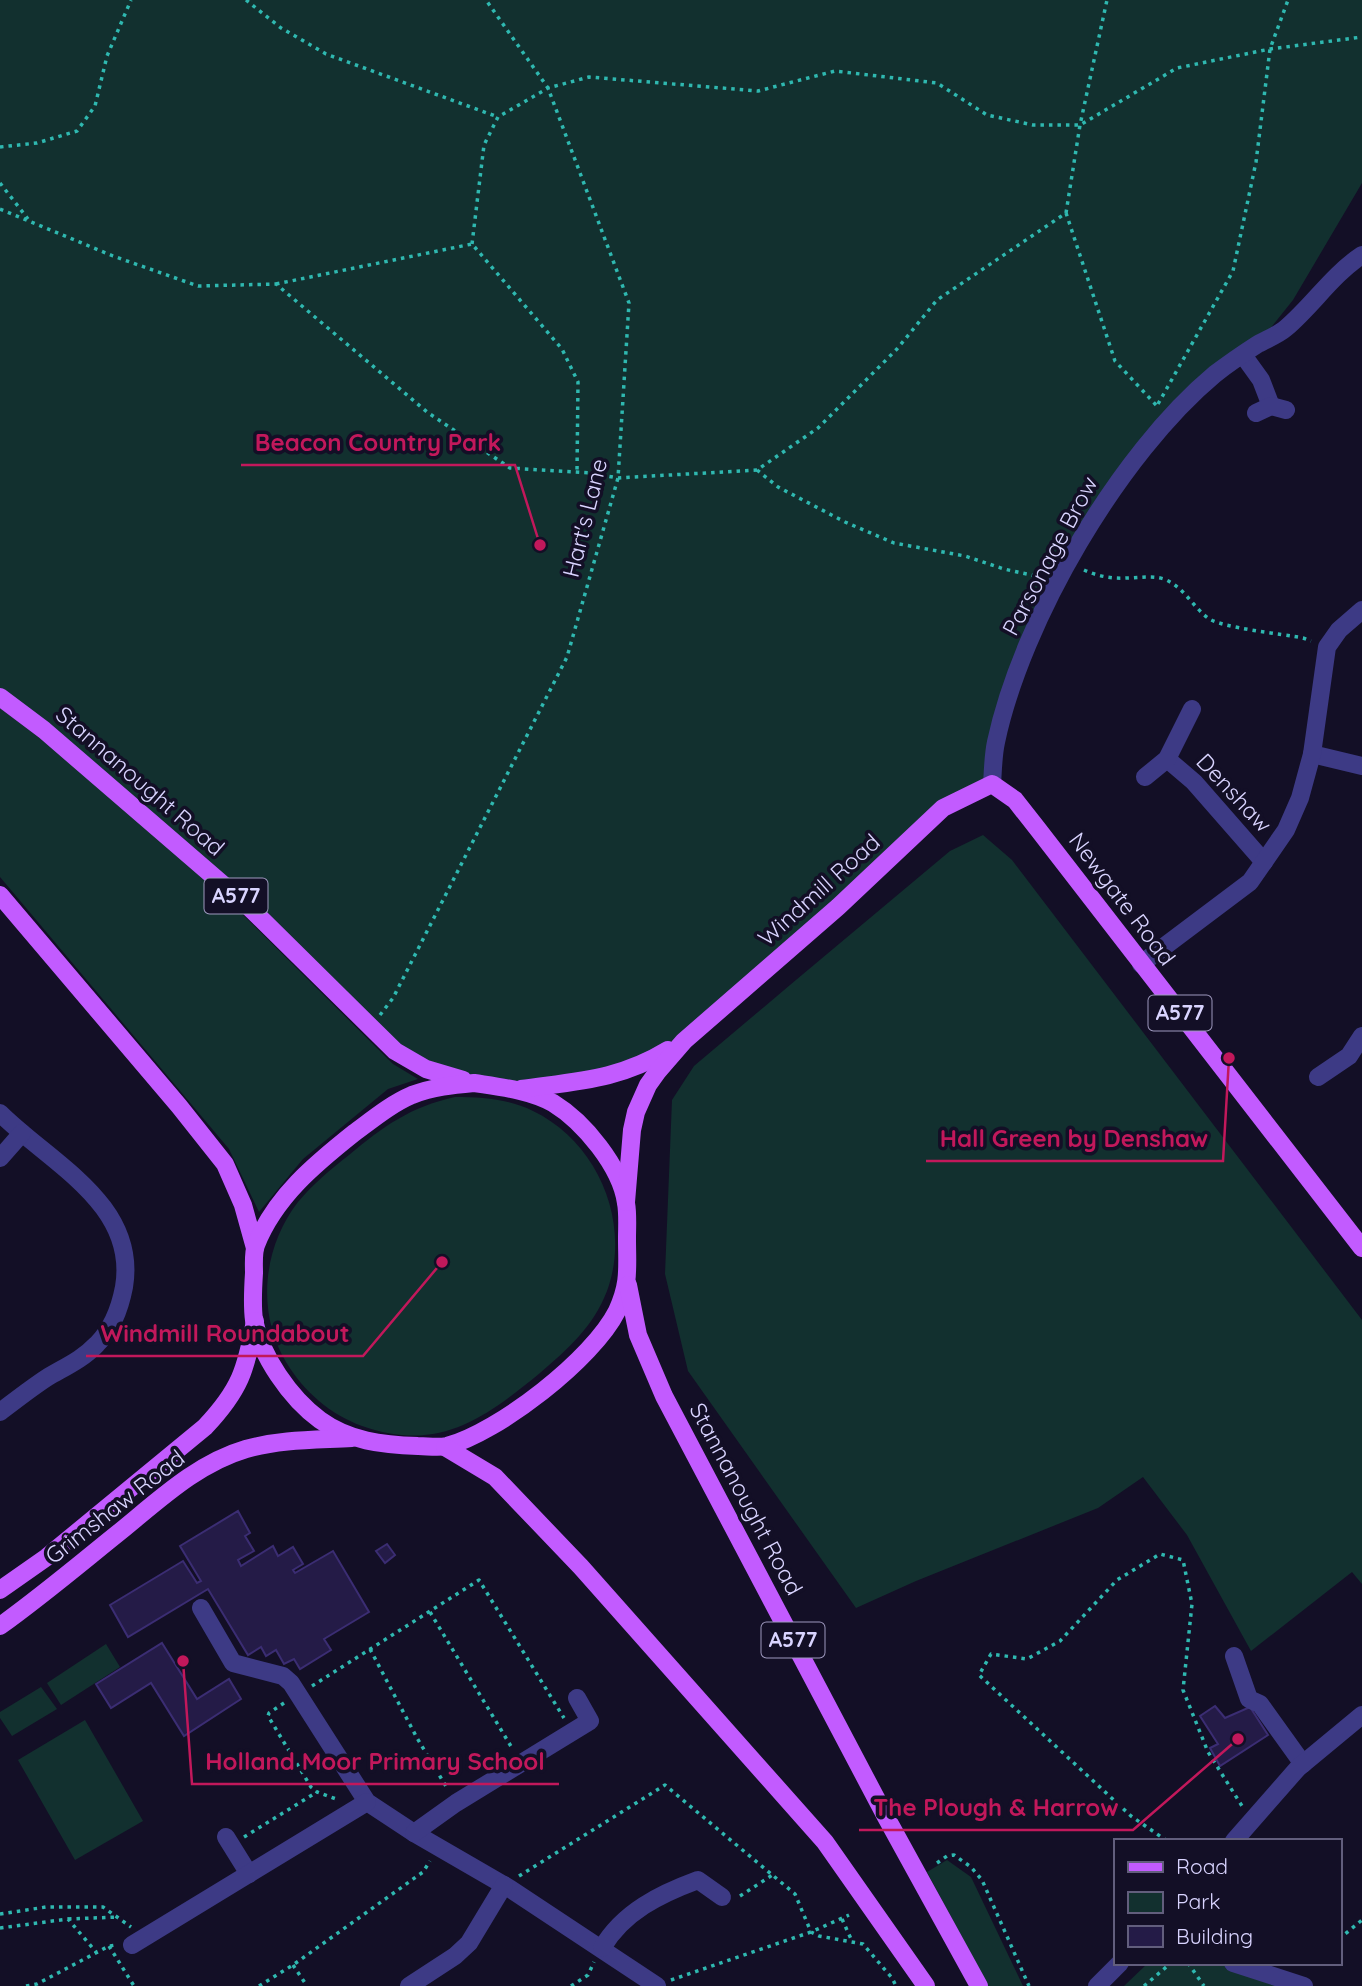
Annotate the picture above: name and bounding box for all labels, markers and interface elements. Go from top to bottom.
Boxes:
callout: Beacon Country Park [241,420,515,465]
text: Beacon Country Park [255,427,501,457]
street label: Hart's Lane [556,456,613,580]
street label: Parsonage Brow [995,471,1104,640]
street label: Stannanought Road [50,700,231,862]
street label: Denshaw [1190,747,1278,838]
street label: Newgate Road [1063,826,1182,971]
street label: Windmill Road [752,827,886,952]
road number: A577 [204,878,268,914]
road number: A577 [1148,996,1212,1030]
callout: Hall Green by Denshaw [926,1116,1223,1161]
text: Hall Green by Denshaw [940,1123,1208,1153]
callout: Windmill Roundabout [86,1311,363,1356]
text: Windmill Roundabout [101,1318,349,1348]
street label: Stannanought Road [683,1398,809,1600]
street label: Grimshaw Road [39,1443,190,1570]
road number: A577 [762,1622,824,1658]
callout: Holland Moor Primary School [192,1739,559,1784]
text: Holland Moor Primary School [205,1746,545,1776]
callout: The Plough & Harrow [859,1785,1133,1830]
text: The Plough & Harrow [873,1792,1119,1822]
legend [1114,1839,1341,1965]
text: Road [1176,1853,1228,1879]
text: Park [1176,1888,1220,1914]
text: Building [1176,1923,1253,1949]

